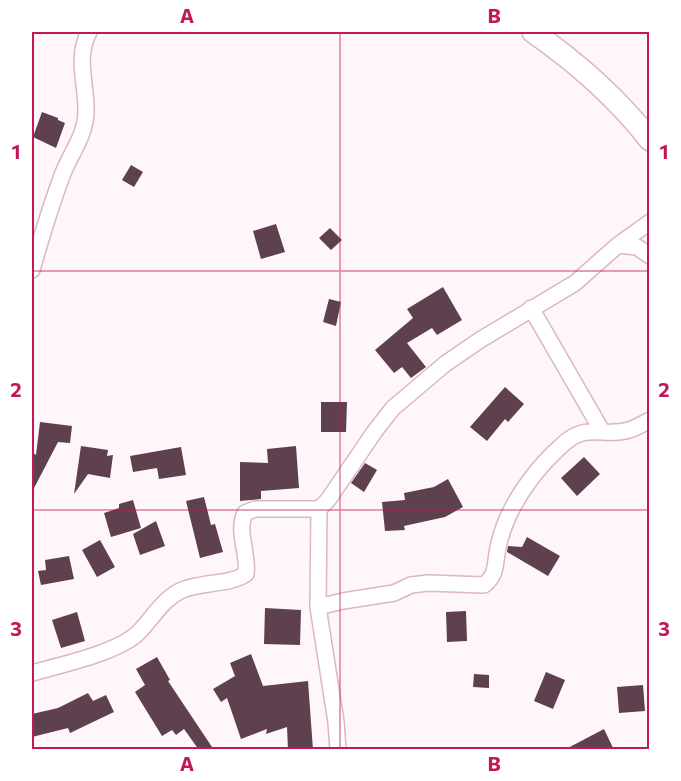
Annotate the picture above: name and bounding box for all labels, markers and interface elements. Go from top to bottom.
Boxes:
text: A [180,3,194,27]
text: B [487,3,501,27]
text: 1 [11,139,21,163]
text: 1 [659,139,669,163]
text: 2 [10,377,22,401]
text: 2 [658,377,670,401]
text: 3 [10,616,22,640]
text: 3 [658,616,670,640]
text: A [180,751,194,775]
text: B [487,751,501,775]

